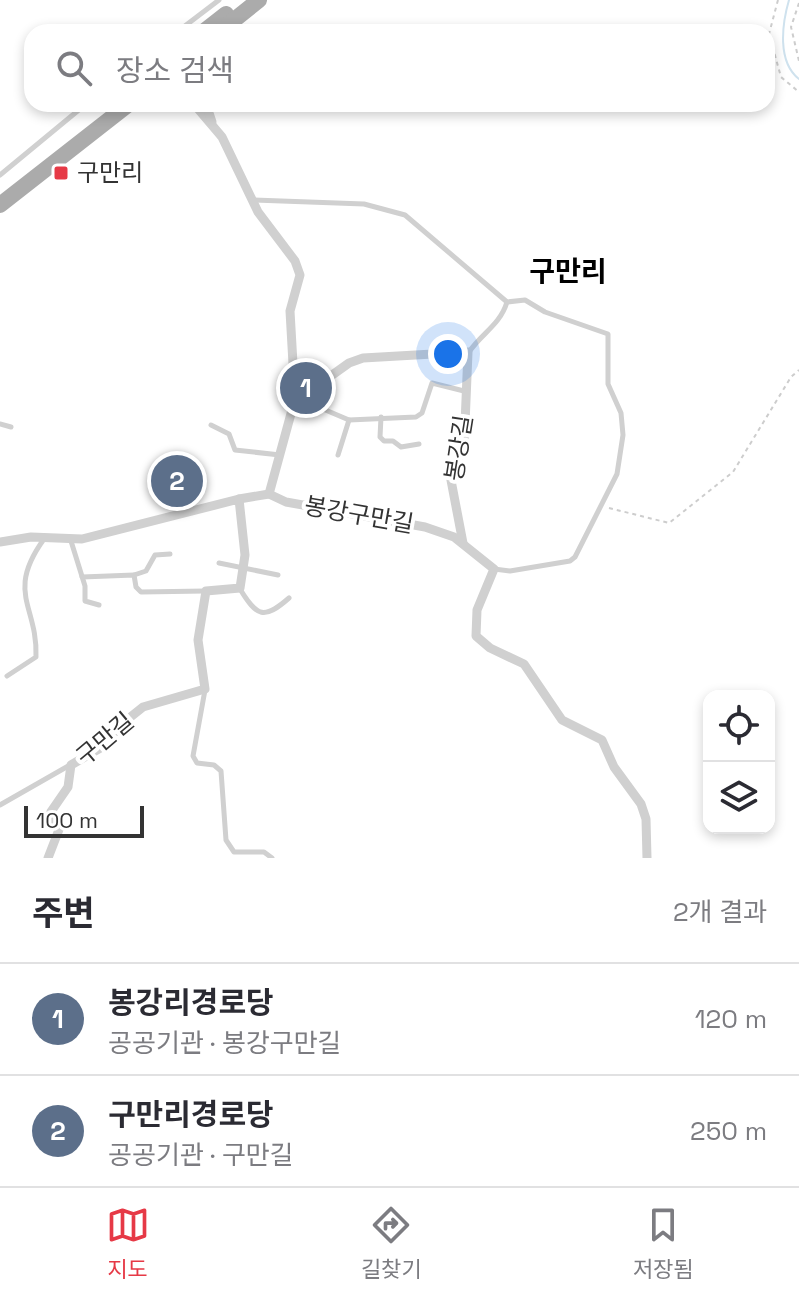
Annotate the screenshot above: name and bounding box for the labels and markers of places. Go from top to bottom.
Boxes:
place label: 구만리 [77,157,143,188]
marker: 구만리 [52,164,70,182]
pin: 1 [280,358,332,418]
pin: 2 [151,451,203,511]

